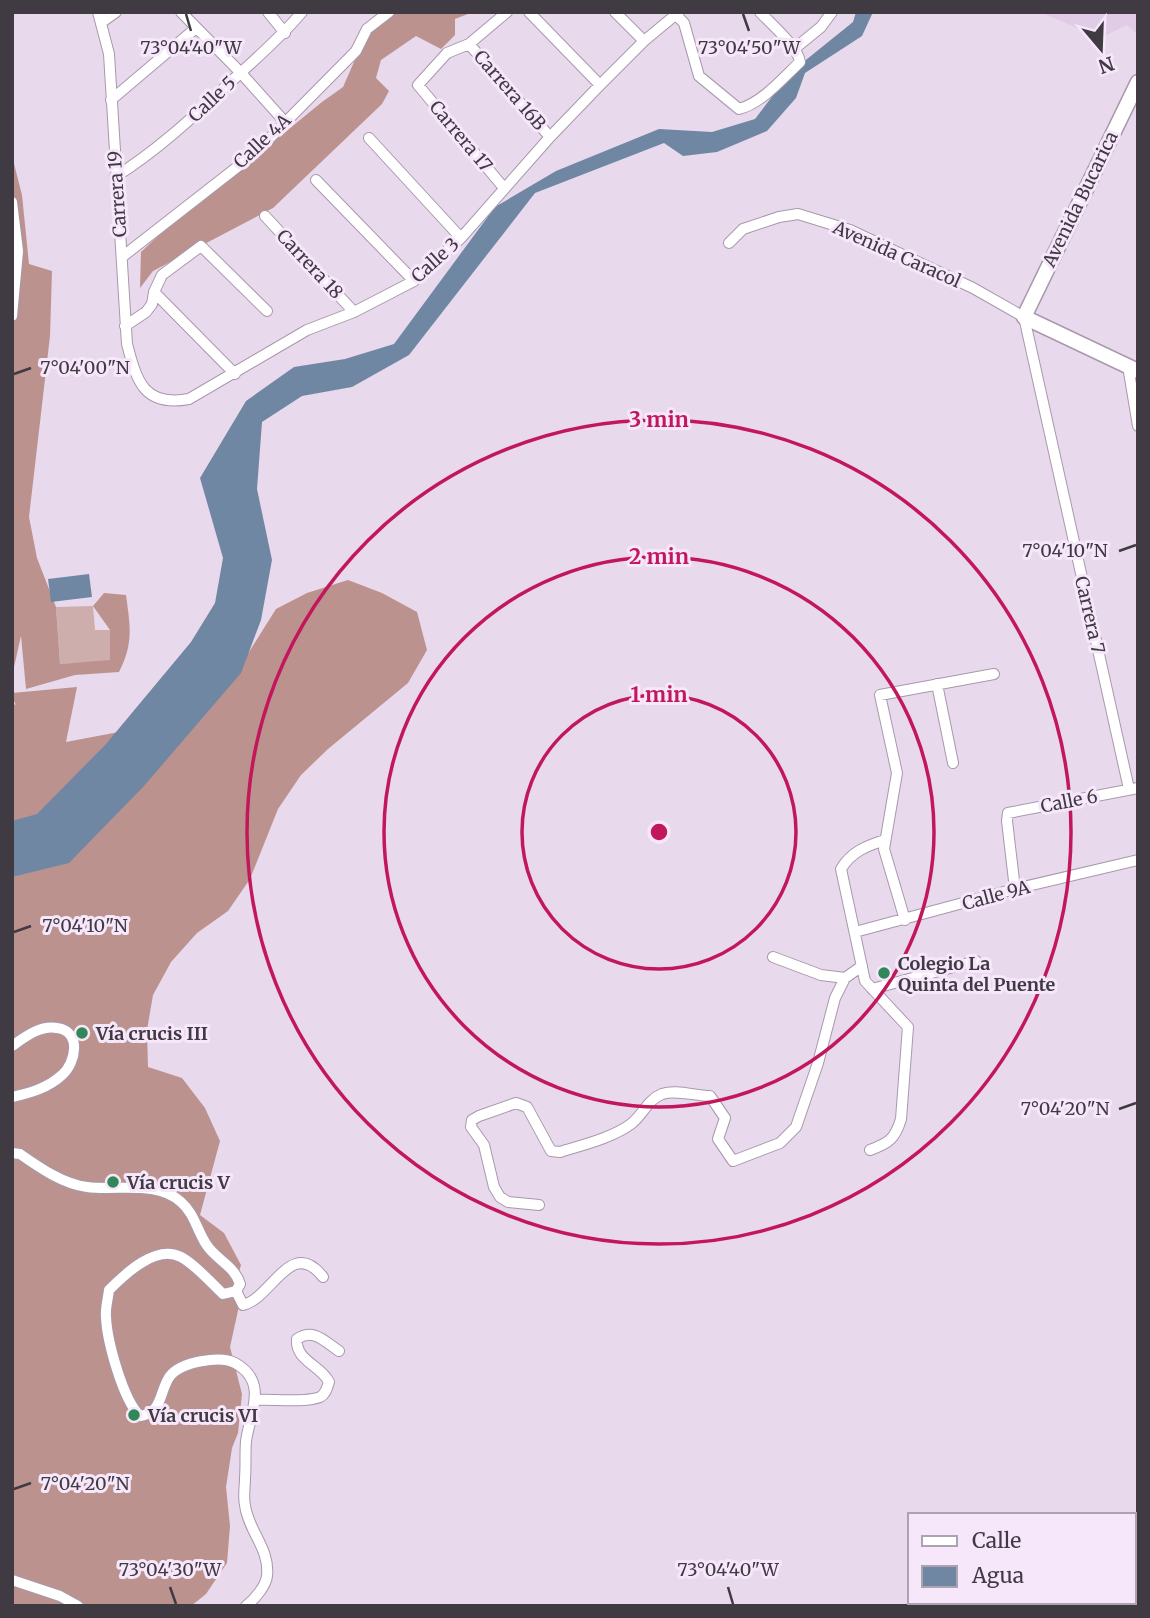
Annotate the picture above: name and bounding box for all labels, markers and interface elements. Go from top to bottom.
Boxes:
north arrow [1066,14,1136,84]
text: 73°04'40"W [140,36,243,59]
text: 73°04'50"W [698,36,801,59]
street label: Carrera 16B [469,45,551,135]
text: N [1096,51,1118,79]
street label: Calle 5 [183,71,241,127]
street label: Carrera 17 [425,96,497,176]
street label: Calle 4A [229,109,296,173]
street label: Avenida Bucarica [1037,127,1123,272]
street label: Carrera 19 [103,150,131,238]
street label: Avenida Caracol [829,215,965,293]
street label: Carrera 18 [272,224,348,304]
street label: Calle 3 [406,232,464,288]
text: 7°04'00"N [40,356,130,379]
text: 3 min [629,406,689,433]
text: 7°04'10"N [1022,539,1108,562]
text: 2 min [629,543,689,570]
street label: Carrera 7 [1070,574,1110,656]
text: 1 min [630,681,688,708]
street label: Calle 6 [1039,784,1099,818]
centre of rings [647,820,671,844]
street label: Calle 9A [960,875,1033,915]
text: 7°04'10"N [42,914,128,937]
place label: Colegio La Quinta del Puente [898,952,1056,996]
marker: Colegio La Quinta del Puente [876,965,892,981]
place label: Vía crucis III [95,1022,208,1045]
marker: Vía crucis III [74,1025,90,1041]
text: 7°04'20"N [1021,1097,1109,1120]
place label: Vía crucis V [126,1171,230,1194]
marker: Vía crucis V [105,1174,121,1190]
place label: Vía crucis VI [147,1404,258,1427]
marker: Vía crucis VI [126,1407,142,1423]
text: 7°04'20"N [41,1472,129,1495]
legend [908,1513,1136,1604]
text: Calle [972,1527,1021,1554]
text: 73°04'30"W [119,1558,222,1581]
text: 73°04'40"W [677,1558,780,1581]
text: Agua [971,1562,1024,1589]

